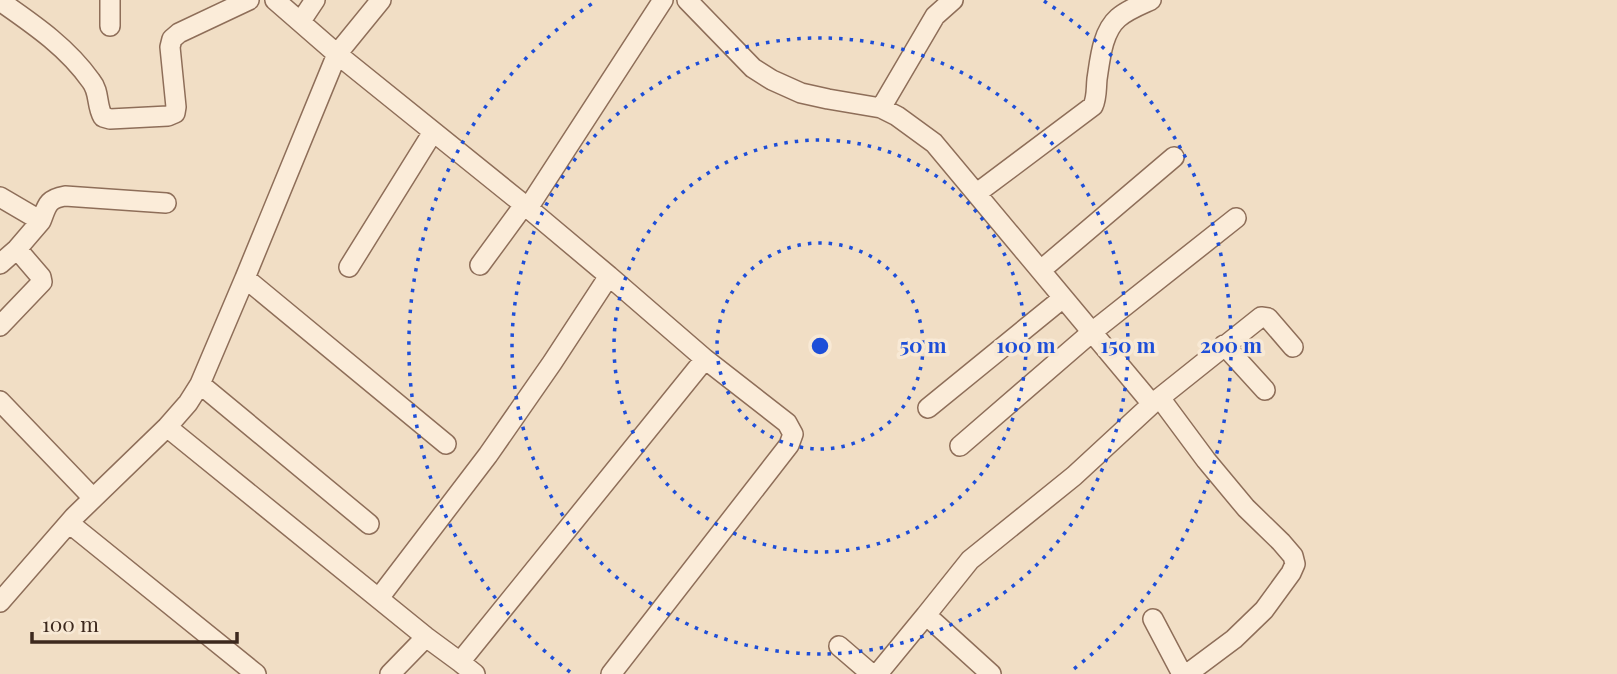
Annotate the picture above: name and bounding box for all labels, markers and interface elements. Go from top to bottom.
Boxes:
text: 50 m [899,330,947,358]
text: 100 m [996,330,1056,358]
text: 150 m [1101,330,1155,358]
text: 200 m [1200,330,1262,358]
centre of rings [808,334,832,358]
scale bar [32,600,236,644]
text: 100 m [42,609,99,637]

